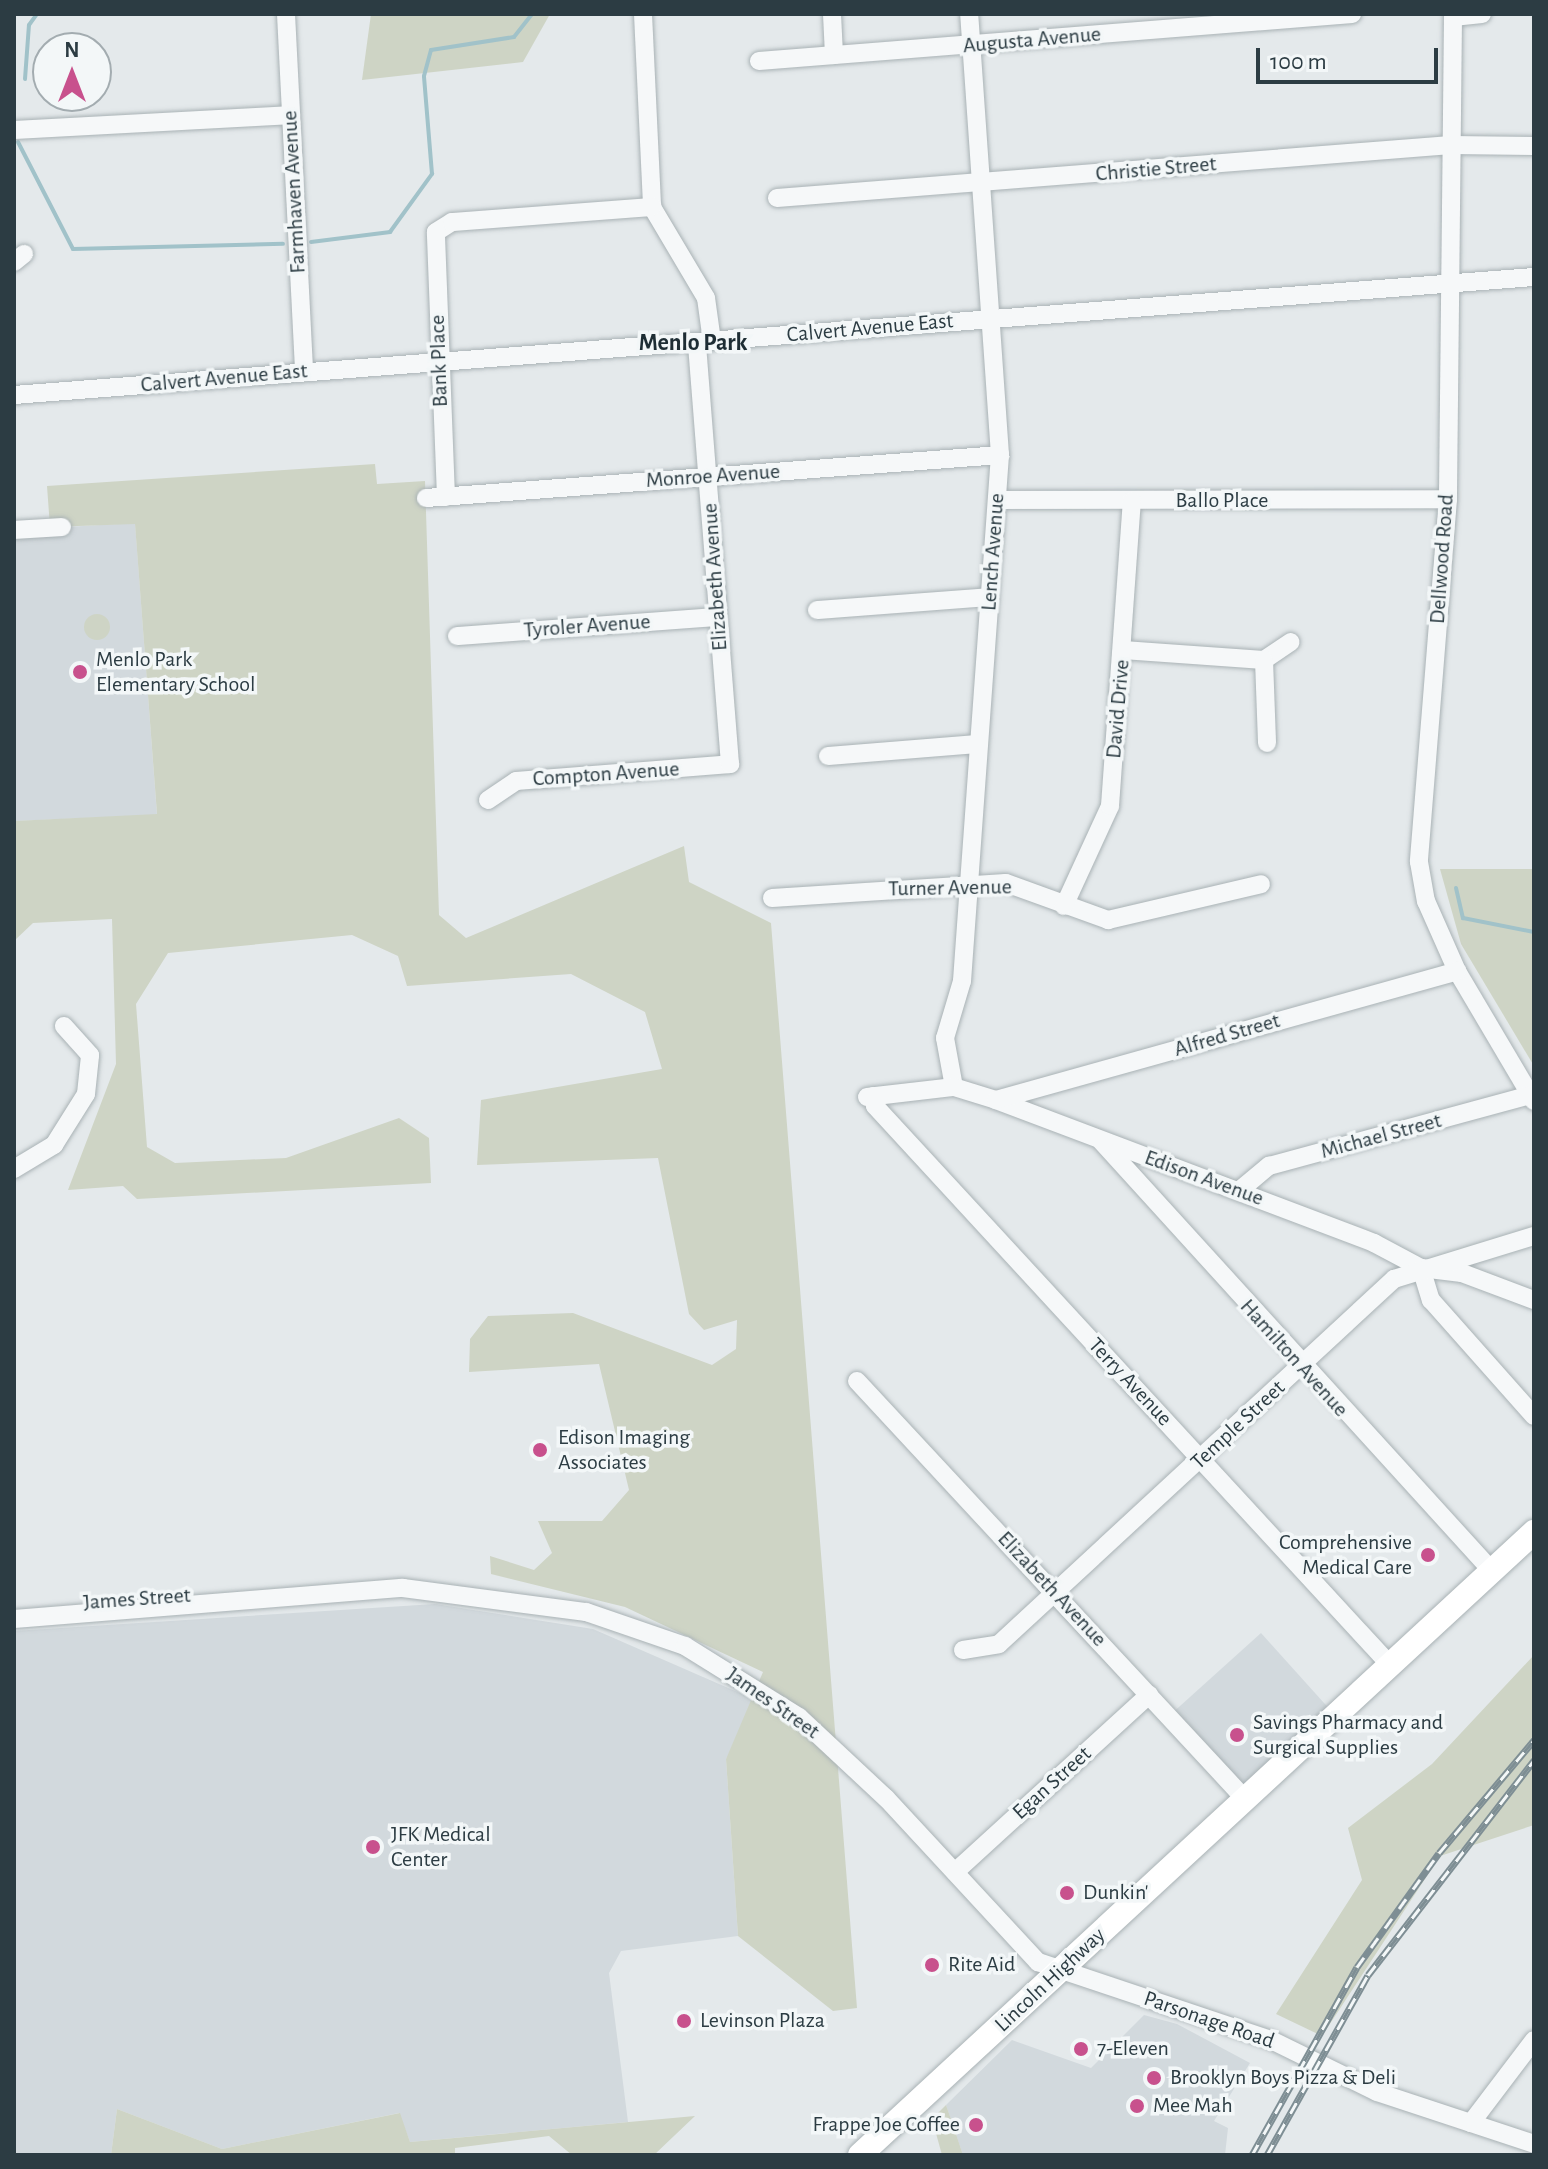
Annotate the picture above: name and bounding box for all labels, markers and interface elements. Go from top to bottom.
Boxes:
street label: Augusta Avenue [962,21,1102,59]
north arrow [32,32,112,112]
scale bar [1260,32,1442,82]
text: N [64,39,80,61]
text: 100 m [1270,50,1327,74]
street label: Farmhaven Avenue [277,110,311,274]
street label: Christie Street [1095,151,1217,187]
street label: Calvert Avenue East [786,308,954,348]
street label: Bank Place [424,314,454,408]
district label: Menlo Park [639,330,747,358]
street label: Calvert Avenue East [140,358,308,398]
street label: Monroe Avenue [645,458,781,494]
street label: Ballo Place [1176,488,1268,514]
street label: Lench Avenue [976,492,1010,612]
street label: Dellwood Road [1424,493,1460,625]
street label: Elizabeth Avenue [697,502,733,652]
street label: Tyroler Avenue [523,608,651,644]
place label: Menlo Park Elementary School [96,646,255,698]
street label: David Drive [1101,658,1135,760]
marker: Menlo Park Elementary School [71,663,89,681]
street label: Compton Avenue [532,756,680,792]
street label: Turner Avenue [888,874,1012,902]
street label: Alfred Street [1171,1007,1283,1063]
street label: Michael Street [1318,1107,1444,1165]
street label: Edison Avenue [1141,1144,1267,1212]
street label: Hamilton Avenue [1234,1294,1354,1422]
street label: Terry Avenue [1082,1332,1178,1432]
street label: Temple Street [1185,1375,1291,1475]
place label: Edison Imaging Associates [558,1424,690,1476]
marker: Edison Imaging Associates [529,1439,551,1461]
street label: Elizabeth Avenue [992,1526,1112,1652]
place label: Comprehensive Medical Care [1279,1529,1412,1580]
marker: Comprehensive Medical Care [1419,1546,1437,1564]
street label: James Street [82,1582,192,1616]
street label: James Street [721,1661,825,1745]
place label: Savings Pharmacy and Surgical Supplies [1253,1709,1443,1760]
marker: Savings Pharmacy and Surgical Supplies [1228,1726,1246,1744]
street label: Egan Street [1007,1741,1097,1825]
place label: JFK Medical Center [391,1821,491,1872]
marker: JFK Medical Center [362,1836,384,1858]
place label: Dunkin' [1083,1880,1149,1906]
marker: Dunkin' [1058,1884,1076,1902]
street label: Lincoln Highway [989,1922,1111,2038]
place label: Rite Aid [948,1952,1015,1978]
marker: Rite Aid [923,1956,941,1974]
street label: Parsonage Road [1140,1985,1278,2055]
place label: Levinson Plaza [700,2008,825,2034]
marker: Levinson Plaza [675,2012,693,2030]
place label: 7-Eleven [1097,2036,1169,2062]
marker: 7-Eleven [1072,2040,1090,2058]
place label: Brooklyn Boys Pizza & Deli [1170,2065,1396,2091]
marker: Brooklyn Boys Pizza & Deli [1145,2069,1163,2087]
place label: Mee Mah [1153,2093,1233,2119]
marker: Mee Mah [1128,2097,1146,2115]
place label: Frappe Joe Coffee [813,2112,960,2138]
marker: Frappe Joe Coffee [967,2116,985,2134]

